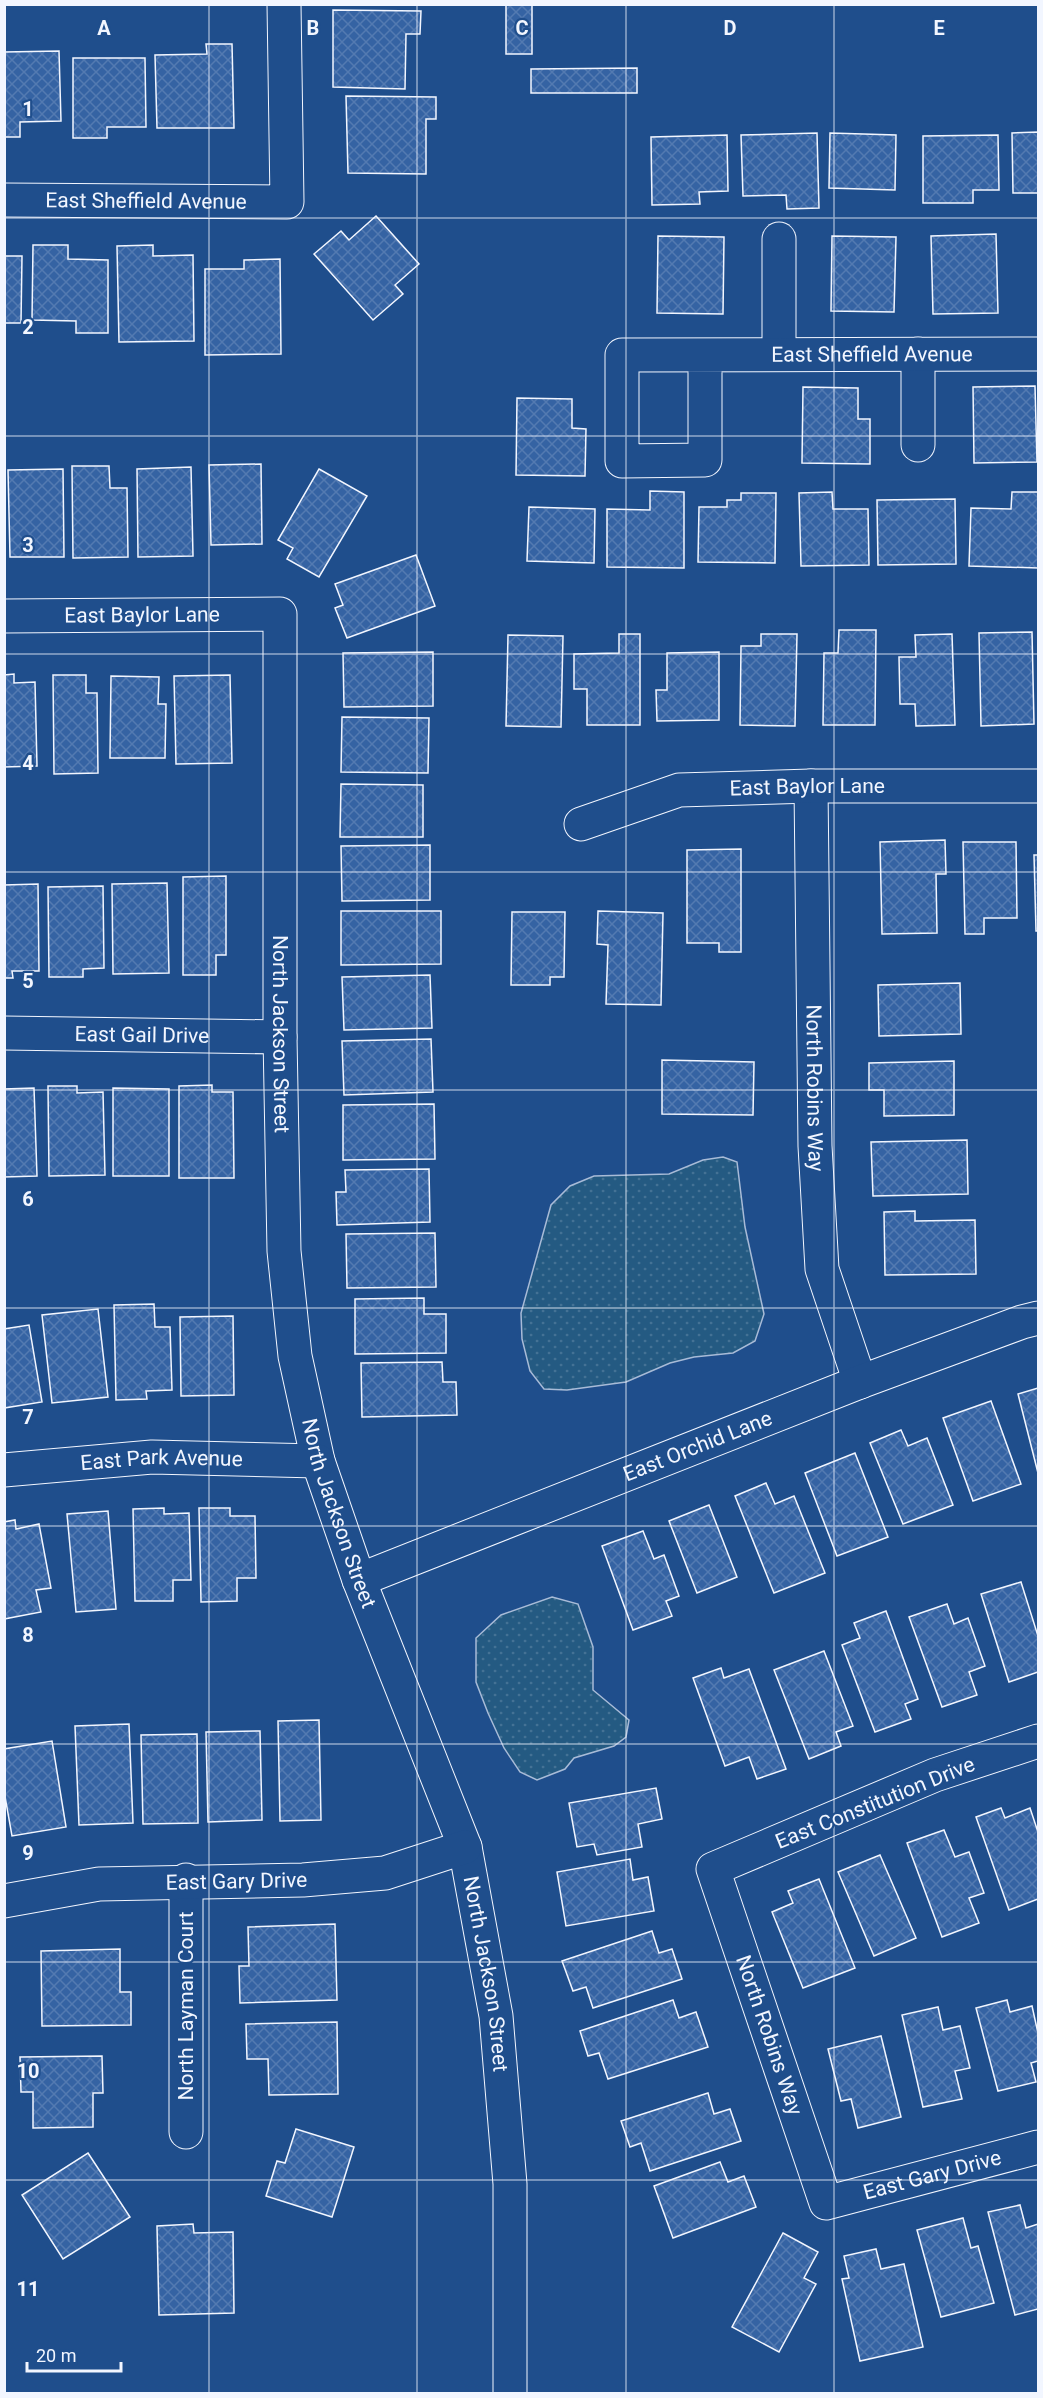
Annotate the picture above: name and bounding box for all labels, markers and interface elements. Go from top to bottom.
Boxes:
text: A [97,16,111,40]
text: B [307,16,319,40]
text: C [515,16,529,40]
text: D [724,16,737,40]
text: E [933,16,945,40]
text: 1 [22,97,34,121]
street label: East Sheffield Avenue [45,188,247,214]
text: 2 [22,315,34,339]
street label: East Sheffield Avenue [771,342,973,367]
text: 3 [22,533,34,557]
street label: East Baylor Lane [64,602,220,628]
text: 4 [22,751,34,775]
street label: East Baylor Lane [729,774,885,800]
street label: North Jackson Street [268,935,294,1133]
text: 5 [22,969,34,993]
street label: North Robins Way [801,1004,828,1172]
street label: East Gail Drive [74,1022,210,1048]
text: 6 [22,1187,34,1211]
text: 7 [22,1405,34,1429]
street label: East Orchid Lane [620,1406,775,1486]
street label: North Jackson Street [297,1416,381,1612]
street label: East Park Avenue [79,1445,243,1475]
text: 8 [22,1623,34,1647]
street label: East Constitution Drive [772,1752,978,1854]
text: 9 [22,1841,34,1865]
street label: East Gary Drive [165,1868,308,1895]
street label: North Jackson Street [459,1874,513,2073]
street label: North Layman Court [174,1911,198,2101]
street label: North Robins Way [731,1952,807,2118]
text: 10 [17,2059,39,2083]
street label: East Gary Drive [861,2145,1004,2205]
text: 11 [17,2277,39,2301]
scale bar [27,2335,122,2373]
text: 20 m [36,2345,76,2366]

